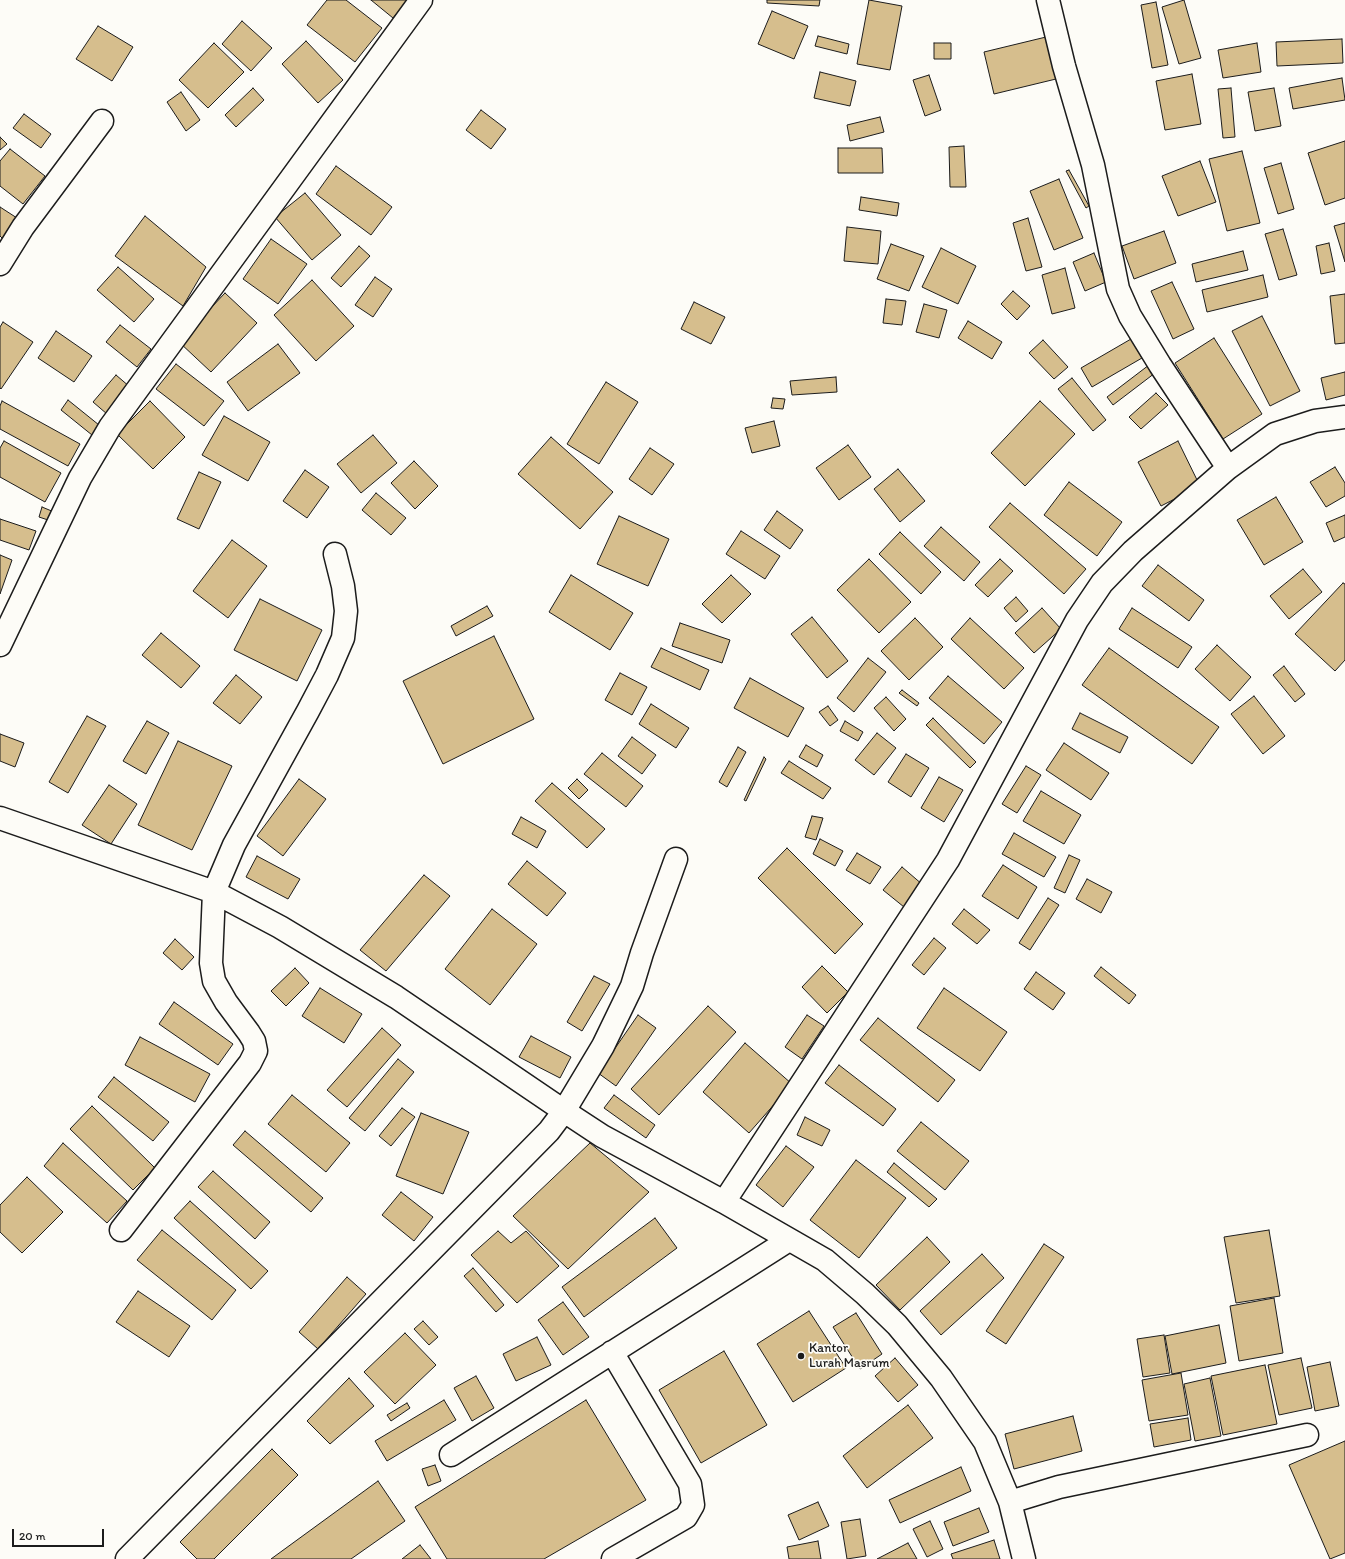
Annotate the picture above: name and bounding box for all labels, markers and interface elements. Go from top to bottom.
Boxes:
place label: Kantor Lurah Masrum [809,1341,889,1372]
marker: Kantor Lurah Masrum [796,1351,806,1361]
scale bar [14,1521,106,1547]
text: 20 m [19,1529,46,1543]

